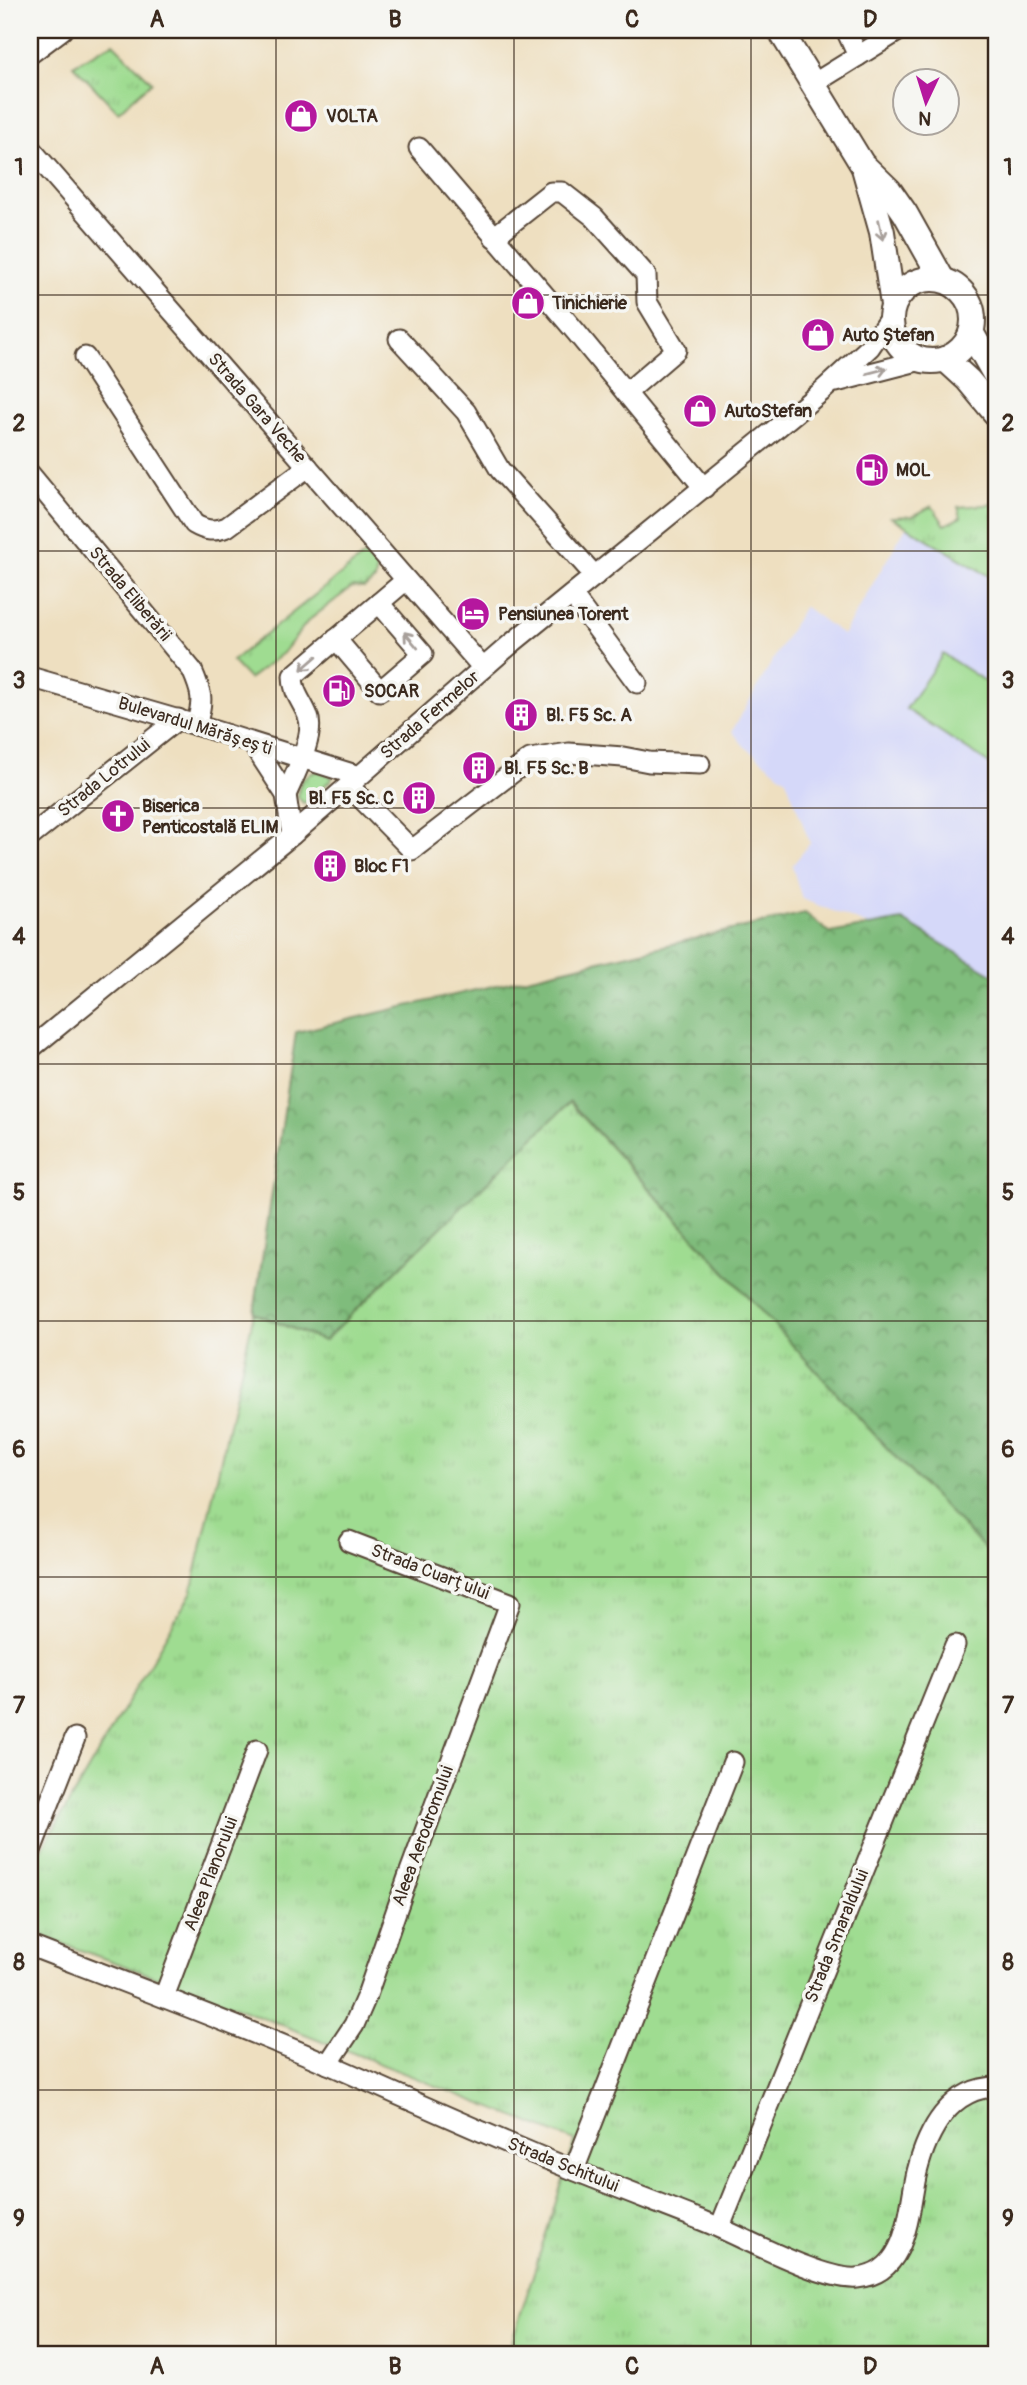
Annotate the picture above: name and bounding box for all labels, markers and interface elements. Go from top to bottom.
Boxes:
text: A [150,5,165,34]
text: B [388,5,402,34]
text: C [625,5,639,34]
text: D [863,5,877,34]
north arrow [890,66,960,136]
shop icon: VOLTA [282,97,320,135]
place label: VOLTA [326,105,378,128]
text: N [917,106,932,130]
text: 1 [15,153,24,182]
text: 1 [1004,153,1013,182]
one-way arrow [875,218,888,241]
shop icon: Tinichierie [509,284,547,322]
place label: Tinichierie [551,292,628,315]
shop icon: Auto Ștefan [799,316,837,354]
place label: Auto Ștefan [842,324,934,347]
street label: Strada Gara Veche [203,348,311,468]
one-way arrow [865,364,887,377]
shop icon: AutoStefan [681,392,719,430]
place label: AutoStefan [724,400,812,423]
text: 2 [13,409,26,438]
text: 2 [1002,409,1015,438]
fuel station icon: MOL [853,451,891,489]
place label: MOL [896,459,931,482]
street label: Strada Eliberării [84,542,176,646]
hotel icon: Pensiunea Torent [454,595,492,633]
place label: Pensiunea Torent [498,603,629,626]
one-way arrow [403,632,419,650]
one-way arrow [300,655,318,671]
street label: Strada Fermelor [375,665,485,765]
text: 3 [13,666,25,695]
text: 3 [1002,666,1014,695]
fuel station icon: SOCAR [320,672,358,710]
place label: SOCAR [364,680,420,703]
street label: Bulevardul Mărășești [115,692,275,760]
building icon: Bl. F5 Sc. A [502,696,540,734]
place label: Bl. F5 Sc. A [546,704,632,727]
street label: Strada Lotrului [53,734,155,822]
building icon: Bl. F5 Sc. B [460,749,498,787]
place label: Bl. F5 Sc. B [504,757,589,780]
building icon: Bl. F5 Sc. C [400,779,438,817]
place label: Bl. F5 Sc. C [309,787,394,810]
place label: Biserica Penticostală ELIM [142,795,278,839]
church icon: Biserica Penticostală ELIM [99,797,137,835]
building icon: Bloc F1 [311,847,349,885]
place label: Bloc F1 [354,855,409,878]
text: 4 [12,922,26,951]
text: 4 [1001,922,1015,951]
text: 5 [13,1178,25,1207]
text: 5 [1002,1178,1014,1207]
text: 6 [12,1435,26,1464]
text: 6 [1001,1435,1015,1464]
street label: Strada Cuarțului [368,1539,492,1605]
text: 7 [13,1691,26,1720]
text: 7 [1002,1691,1015,1720]
street label: Aleea Aerodromului [387,1763,459,1909]
street label: Aleea Planorului [179,1814,243,1934]
street label: Strada Smaraldului [800,1866,874,2006]
text: 8 [13,1948,25,1977]
text: 8 [1002,1948,1014,1977]
street label: Strada Schitului [504,2132,622,2198]
text: 9 [13,2204,25,2233]
text: 9 [1002,2204,1014,2233]
text: A [150,2352,165,2381]
text: B [388,2352,402,2381]
text: C [625,2352,639,2381]
text: D [863,2352,877,2381]

